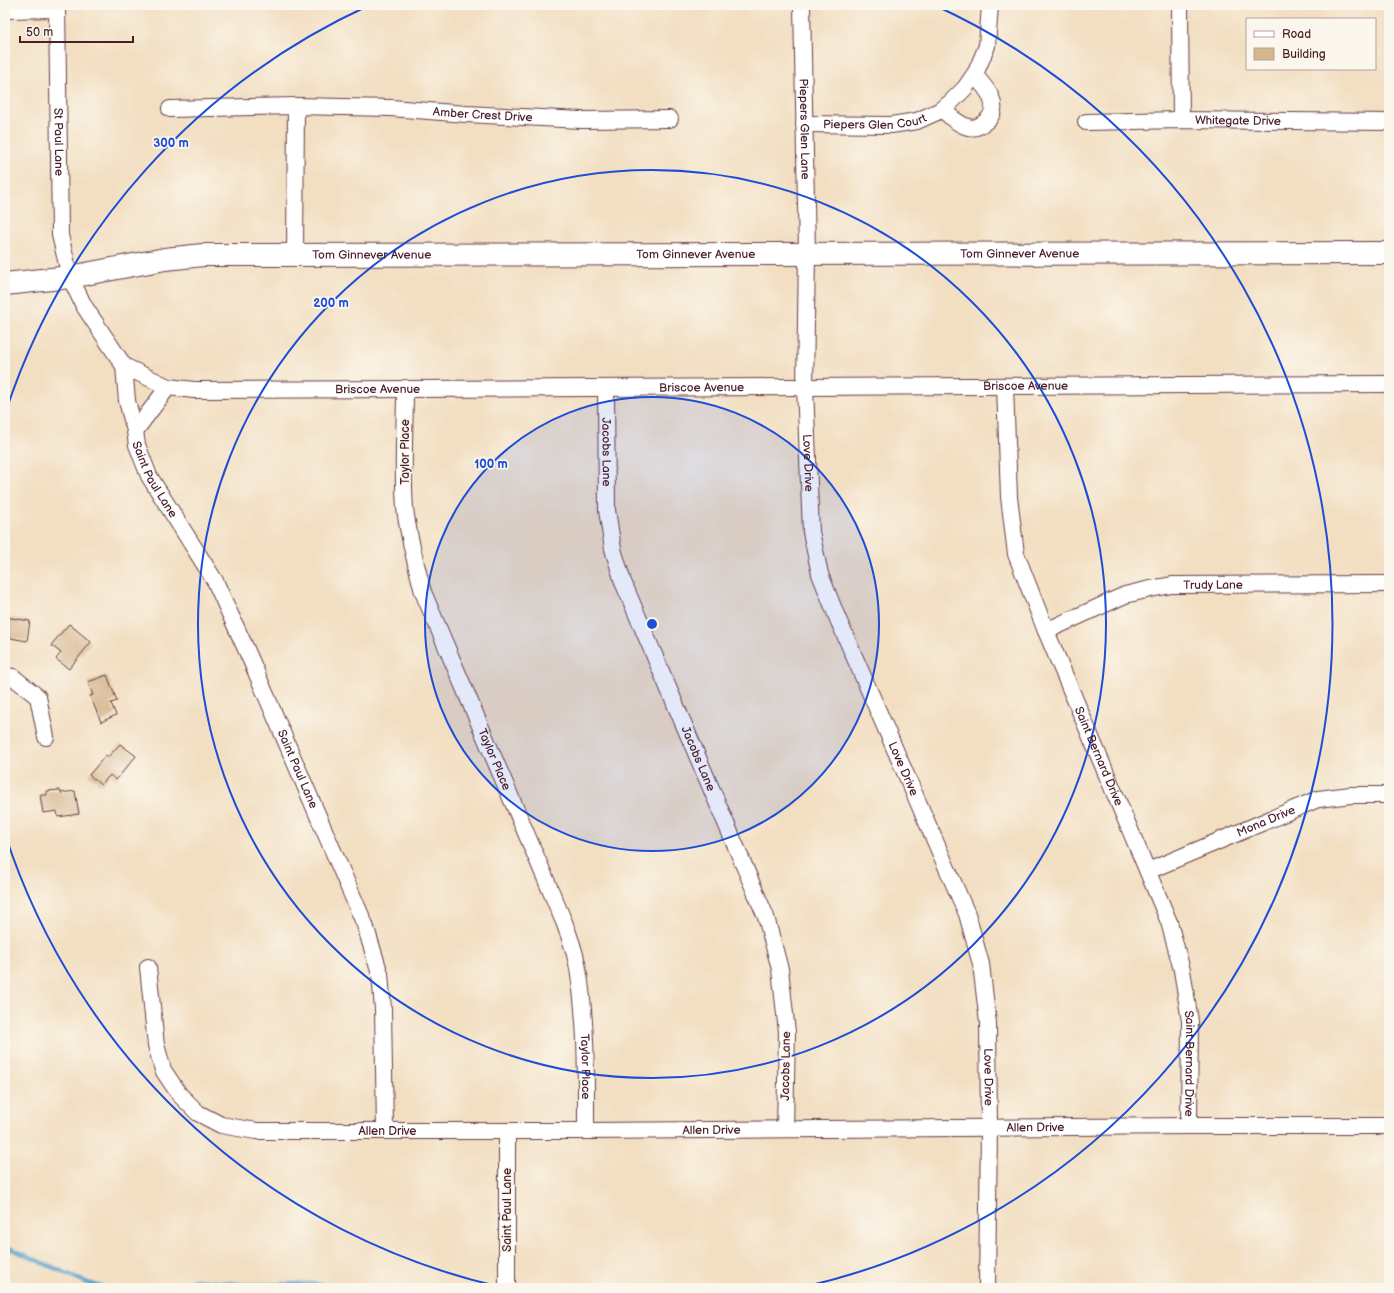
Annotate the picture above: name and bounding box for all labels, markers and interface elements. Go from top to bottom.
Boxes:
scale bar [20,18,133,44]
legend [1246,18,1376,70]
text: 50 m [26,25,53,40]
text: Road [1282,27,1311,42]
text: Building [1282,47,1326,62]
street label: Piepers Glen Lane [796,78,813,180]
street label: Amber Crest Drive [432,104,533,125]
street label: St Paul Lane [51,108,67,176]
street label: Piepers Glen Court [823,110,929,133]
street label: Whitegate Drive [1195,113,1281,128]
text: 300 m [153,136,189,151]
street label: Tom Ginnever Avenue [960,246,1079,261]
street label: Tom Ginnever Avenue [312,247,431,262]
street label: Tom Ginnever Avenue [636,247,755,262]
text: 200 m [313,296,349,311]
street label: Briscoe Avenue [983,378,1068,394]
street label: Briscoe Avenue [659,380,744,395]
street label: Briscoe Avenue [335,381,420,397]
street label: Jacobs Lane [599,417,614,487]
street label: Taylor Place [398,419,413,485]
street label: Love Drive [799,434,817,492]
street label: Saint Paul Lane [129,439,181,520]
text: 100 m [474,457,508,472]
street label: Trudy Lane [1183,577,1243,592]
centre of rings [645,617,659,631]
street label: Saint Bernard Drive [1071,704,1127,808]
street label: Jacobs Lane [678,724,719,793]
street label: Taylor Place [475,726,514,792]
street label: Saint Paul Lane [274,727,321,811]
street label: Love Drive [885,739,922,798]
street label: Mona Drive [1234,802,1297,840]
street label: Saint Bernard Drive [1181,1009,1198,1117]
street label: Jacobs Lane [778,1031,794,1101]
street label: Taylor Place [577,1033,594,1099]
street label: Love Drive [981,1048,996,1106]
street label: Allen Drive [1006,1120,1065,1135]
street label: Allen Drive [682,1122,741,1138]
street label: Allen Drive [358,1124,416,1139]
street label: Saint Paul Lane [500,1168,515,1252]

